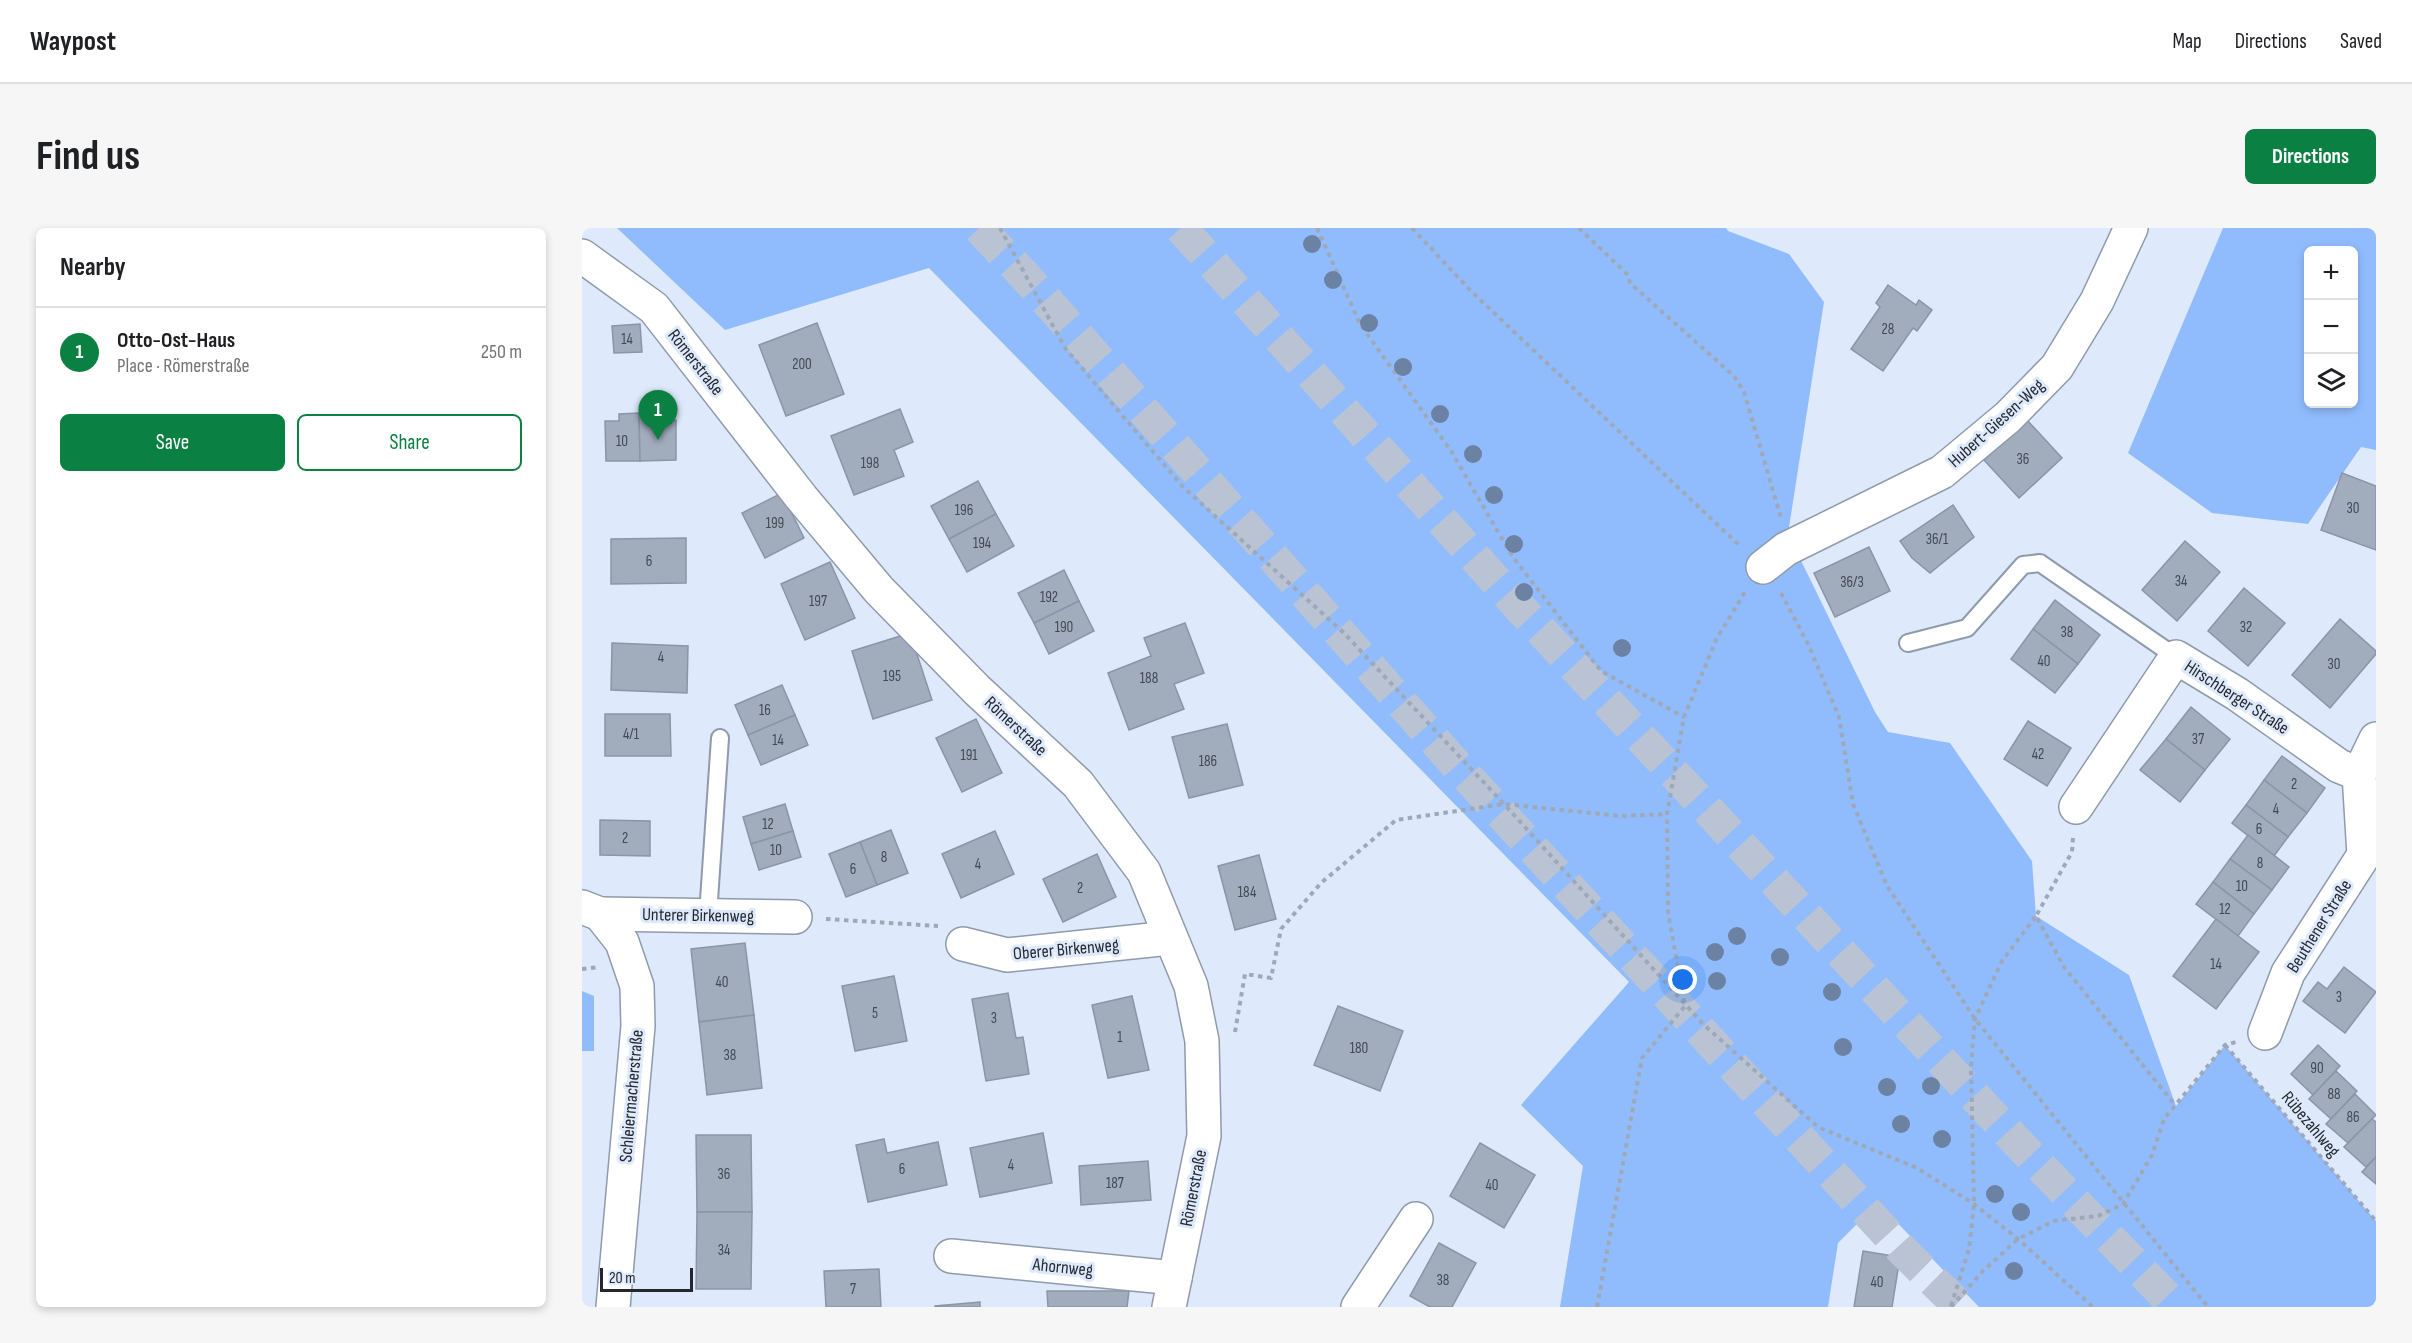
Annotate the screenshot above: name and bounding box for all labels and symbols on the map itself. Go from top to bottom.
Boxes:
house number: 28 [1882,320,1894,339]
street label: Römerstraße [663,325,728,399]
house number: 14 [621,330,633,349]
house number: 200 [792,355,812,374]
street label: Hubert-Giesen-Weg [1944,375,2049,472]
pin: 1 [638,390,678,440]
house number: 10 [616,432,628,451]
house number: 36 [2017,450,2029,469]
house number: 198 [861,454,879,473]
house number: 30 [2347,499,2359,518]
house number: 196 [955,501,973,520]
house number: 199 [766,514,784,533]
house number: 36/1 [1926,530,1949,549]
house number: 194 [973,534,991,553]
house number: 6 [646,552,652,571]
house number: 34 [2175,572,2187,591]
house number: 36/3 [1840,573,1864,592]
house number: 192 [1040,588,1058,607]
house number: 197 [809,592,827,611]
house number: 190 [1055,618,1073,637]
house number: 32 [2240,618,2252,637]
house number: 38 [2061,623,2073,642]
house number: 4 [658,648,664,667]
house number: 40 [2038,652,2050,671]
house number: 30 [2328,655,2340,674]
street label: Hirschberger Straße [2181,656,2293,739]
house number: 195 [883,667,901,686]
house number: 188 [1140,669,1158,688]
street label: Römerstraße [980,692,1051,761]
house number: 16 [759,701,771,720]
house number: 4/1 [623,725,640,744]
house number: 37 [2192,730,2204,749]
house number: 14 [772,731,784,750]
house number: 42 [2032,745,2044,764]
house number: 191 [960,746,978,765]
house number: 186 [1199,752,1217,771]
house number: 2 [2291,775,2297,794]
house number: 4 [2273,800,2279,819]
house number: 12 [762,815,774,834]
house number: 6 [2256,820,2262,839]
house number: 2 [622,829,628,848]
house number: 10 [770,841,782,860]
house number: 8 [881,848,887,867]
house number: 8 [2257,854,2263,873]
house number: 4 [975,855,981,874]
house number: 6 [850,860,856,879]
street label: Beuthener Straße [2282,876,2356,977]
house number: 10 [2236,877,2248,896]
house number: 2 [1077,879,1083,898]
house number: 184 [1238,883,1256,902]
house number: 12 [2219,900,2231,919]
street label: Unterer Birkenweg [642,904,754,927]
street label: Oberer Birkenweg [1012,934,1120,965]
house number: 14 [2210,955,2222,974]
your location [1668,965,1697,994]
house number: 40 [716,973,728,992]
house number: 3 [2336,988,2342,1007]
house number: 5 [872,1004,878,1023]
house number: 3 [991,1009,997,1028]
house number: 1 [1117,1028,1123,1047]
street label: Schleiermacherstraße [615,1029,648,1163]
house number: 180 [1350,1039,1368,1058]
house number: 38 [724,1046,736,1065]
house number: 90 [2310,1059,2324,1078]
house number: 88 [2327,1085,2341,1104]
street label: Rübezahlweg [2277,1087,2344,1161]
house number: 86 [2346,1108,2360,1127]
street label: Römerstraße [1176,1148,1211,1228]
house number: 4 [1008,1156,1014,1175]
house number: 6 [899,1160,905,1179]
house number: 36 [718,1165,730,1184]
house number: 187 [1106,1174,1124,1193]
house number: 40 [1486,1176,1498,1195]
house number: 34 [718,1241,730,1260]
street label: Ahornweg [1031,1254,1094,1281]
scale bar [600,1265,693,1292]
house number: 38 [1437,1271,1449,1290]
house number: 40 [1871,1273,1883,1292]
house number: 7 [850,1280,856,1299]

